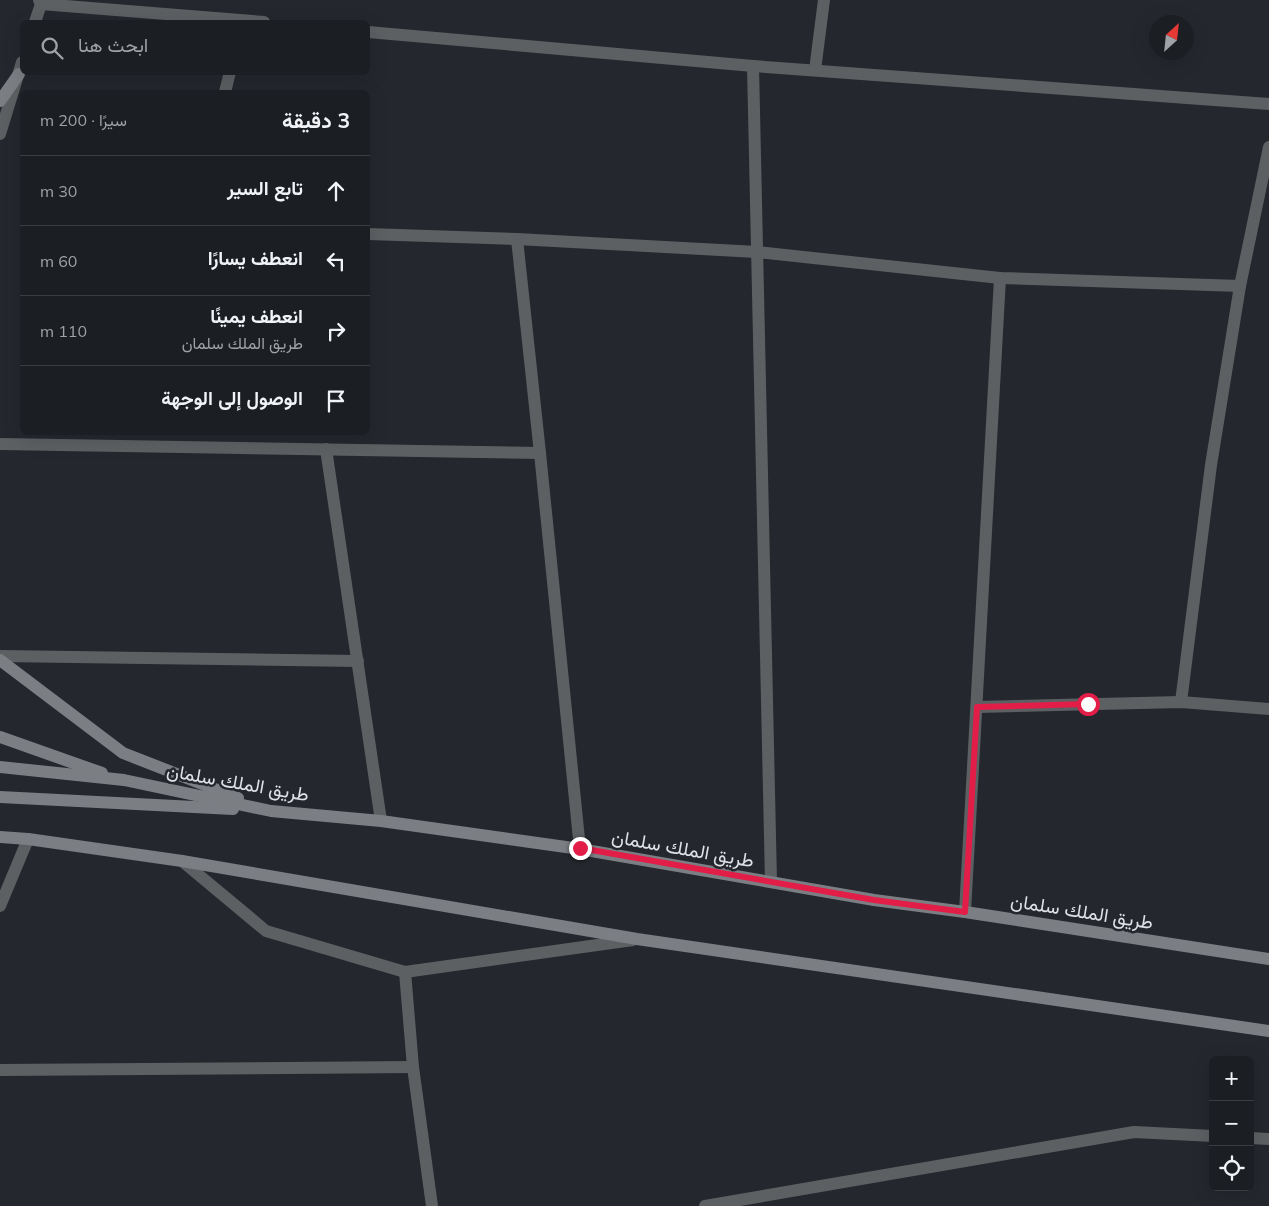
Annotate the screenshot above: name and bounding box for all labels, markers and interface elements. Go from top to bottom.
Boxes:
north arrow [1149,15,1194,60]
search box [20,20,370,75]
text: ابحث هنا [78,33,148,57]
icon: search [38,34,66,62]
text: 3 دقيقة [282,107,350,133]
text: سيرًا · 200 m [40,110,127,130]
text: تابع السير [227,176,303,200]
icon: ahead [322,177,350,205]
text: 30 m [40,181,77,201]
text: انعطف يسارًا [208,246,303,270]
icon: left [322,247,350,275]
text: 60 m [40,251,77,271]
text: انعطف يمينًا [210,304,303,328]
icon: right [322,317,350,345]
text: 110 m [40,321,87,341]
text: طريق الملك سلمان [182,333,303,353]
text: الوصول إلى الوجهة [161,386,303,410]
icon: arrive [322,387,350,415]
route start [1077,693,1100,716]
street label: طريق الملك سلمان [165,758,311,806]
street label: طريق الملك سلمان [610,824,756,872]
route end [569,837,592,860]
street label: طريق الملك سلمان [1009,888,1155,934]
map controls [1209,1056,1254,1191]
button: + [1209,1056,1254,1101]
button: − [1209,1101,1254,1146]
button: locate [1209,1146,1254,1191]

